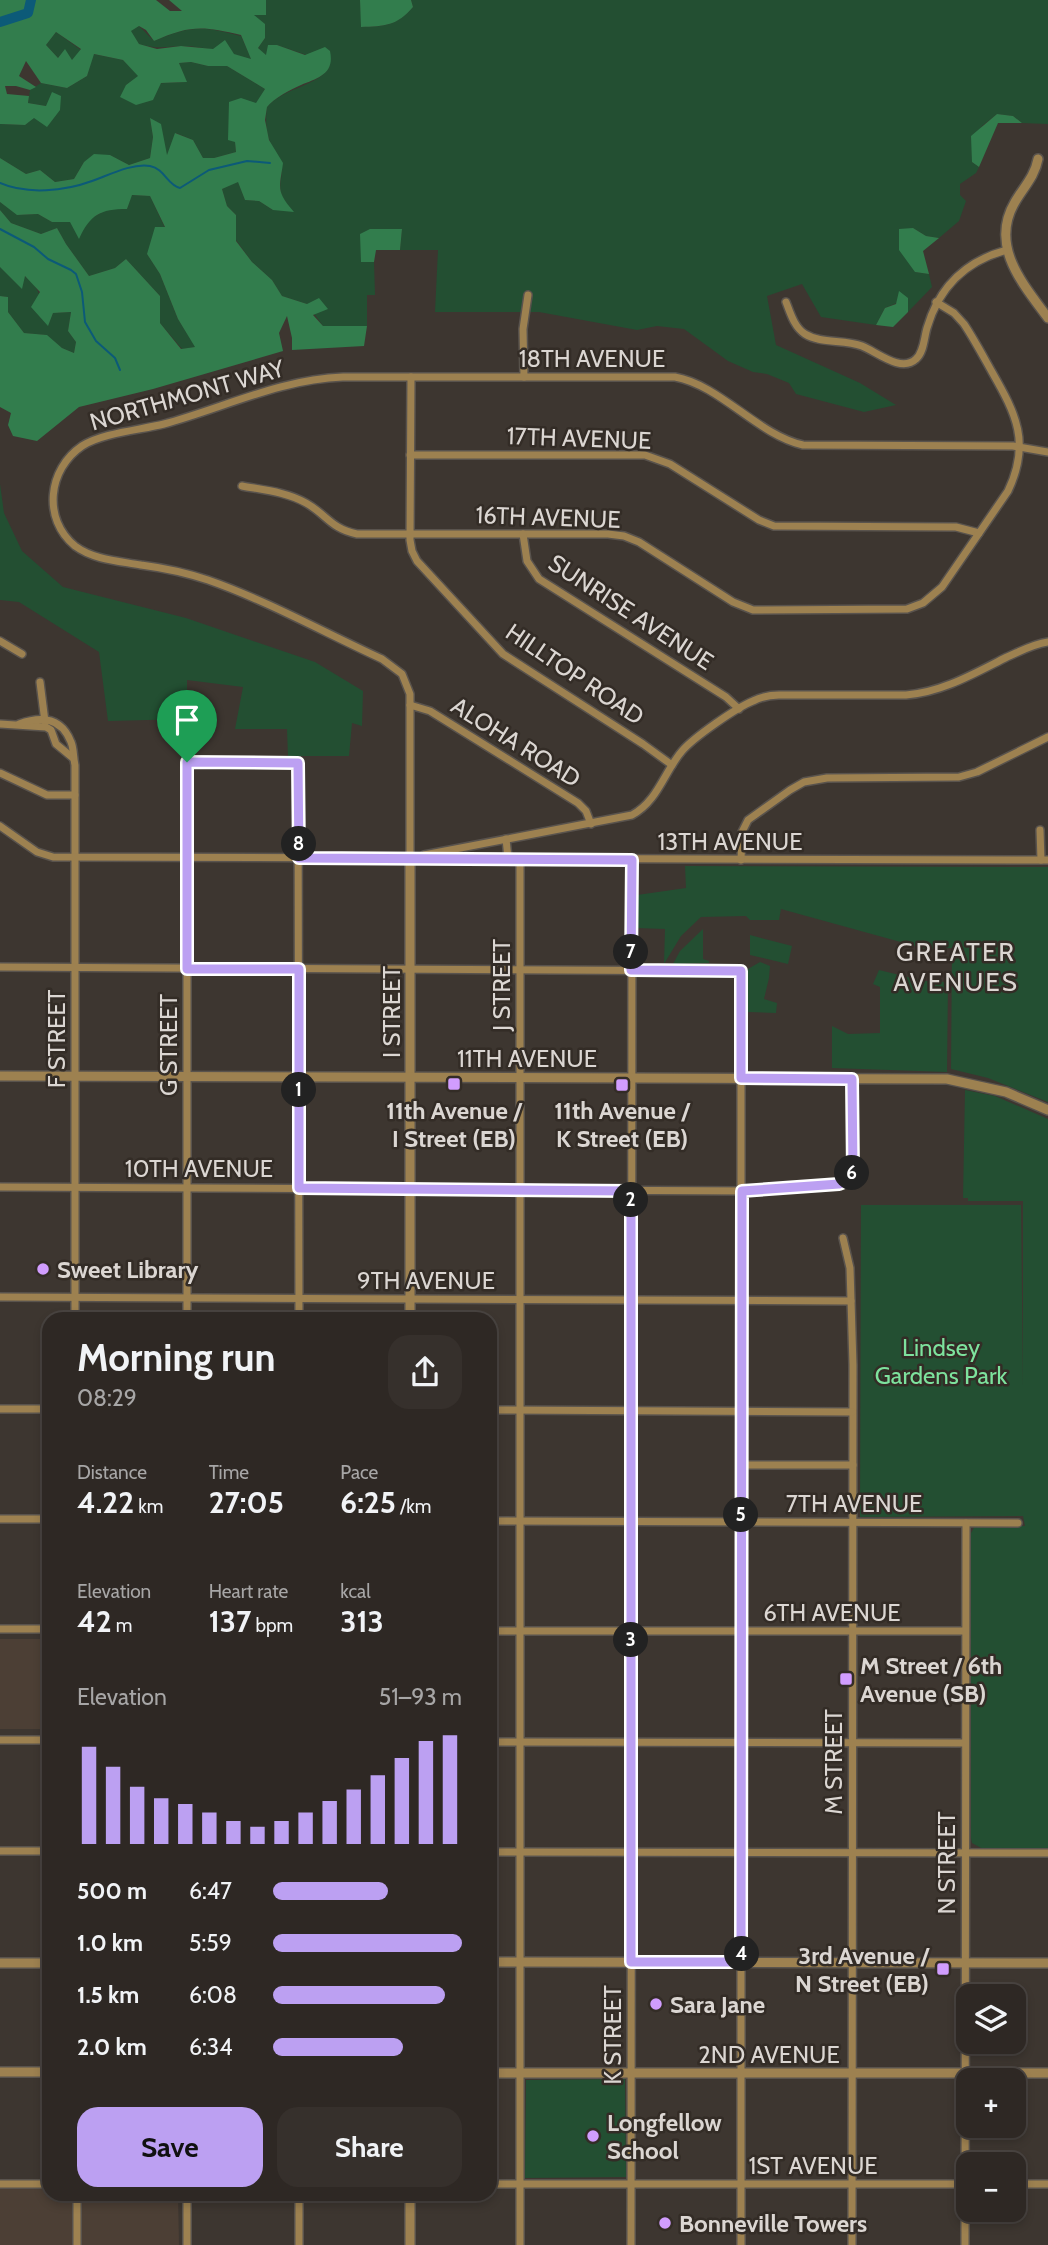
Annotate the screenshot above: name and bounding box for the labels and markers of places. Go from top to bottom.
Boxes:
pin [157,690,217,762]
pin: 8 [282,826,316,862]
pin: 7 [614,934,648,970]
pin: 1 [282,1072,316,1108]
marker: 11th Avenue / I Street (EB) [446,1076,462,1092]
marker: 11th Avenue / K Street (EB) [614,1077,630,1093]
place label: 11th Avenue / I Street (EB) [386,1096,523,1153]
place label: 11th Avenue / K Street (EB) [554,1096,691,1153]
pin: 6 [834,1156,870,1190]
pin: 2 [614,1182,648,1218]
place label: Sweet Library [57,1255,198,1284]
marker: Sweet Library [35,1261,51,1277]
pin: 5 [724,1498,758,1532]
pin: 3 [614,1622,648,1658]
place label: M Street / 6th Avenue (SB) [860,1651,1002,1708]
marker: M Street / 6th Avenue (SB) [838,1671,854,1687]
pin: 4 [724,1937,760,1972]
place label: 3rd Avenue / N Street (EB) [795,1941,930,1998]
marker: 3rd Avenue / N Street (EB) [935,1961,951,1977]
place label: Sara Jane [670,1990,765,2019]
marker: Sara Jane [648,1996,664,2012]
place label: Longfellow School [607,2108,722,2165]
marker: Longfellow School [585,2128,601,2144]
place label: Bonneville Towers [679,2209,867,2238]
marker: Bonneville Towers [657,2215,673,2231]

